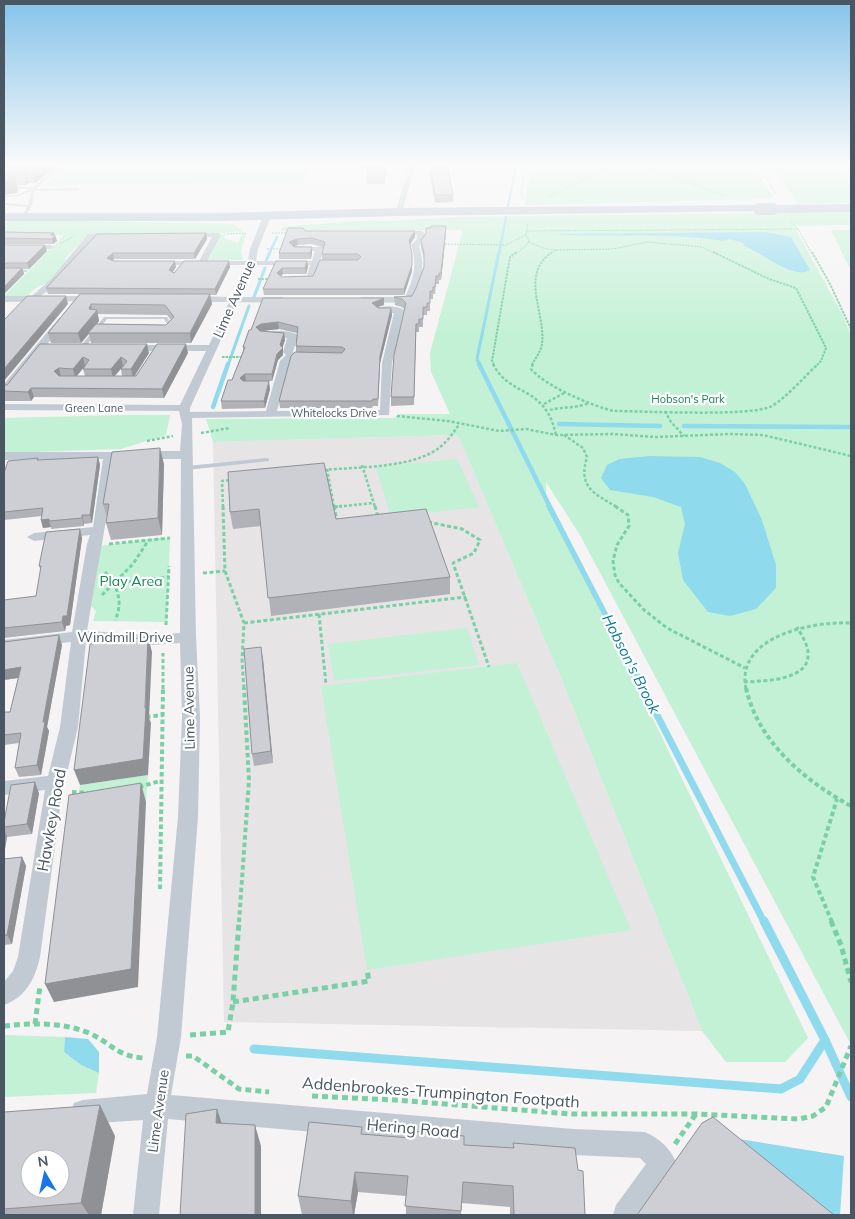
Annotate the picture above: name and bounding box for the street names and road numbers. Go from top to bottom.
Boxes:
street label: Lime Avenue [209,257,259,341]
street label: Green Lane [65,401,123,415]
street label: Whitelocks Drive [291,406,377,420]
street label: Windmill Drive [77,628,173,646]
street label: Lime Avenue [179,666,199,750]
street label: Hawkey Road [32,767,70,873]
street label: Lime Avenue [143,1069,173,1153]
street label: Addenbrookes-Trumpington Footpath [302,1072,580,1112]
street label: Hering Road [366,1114,460,1142]

